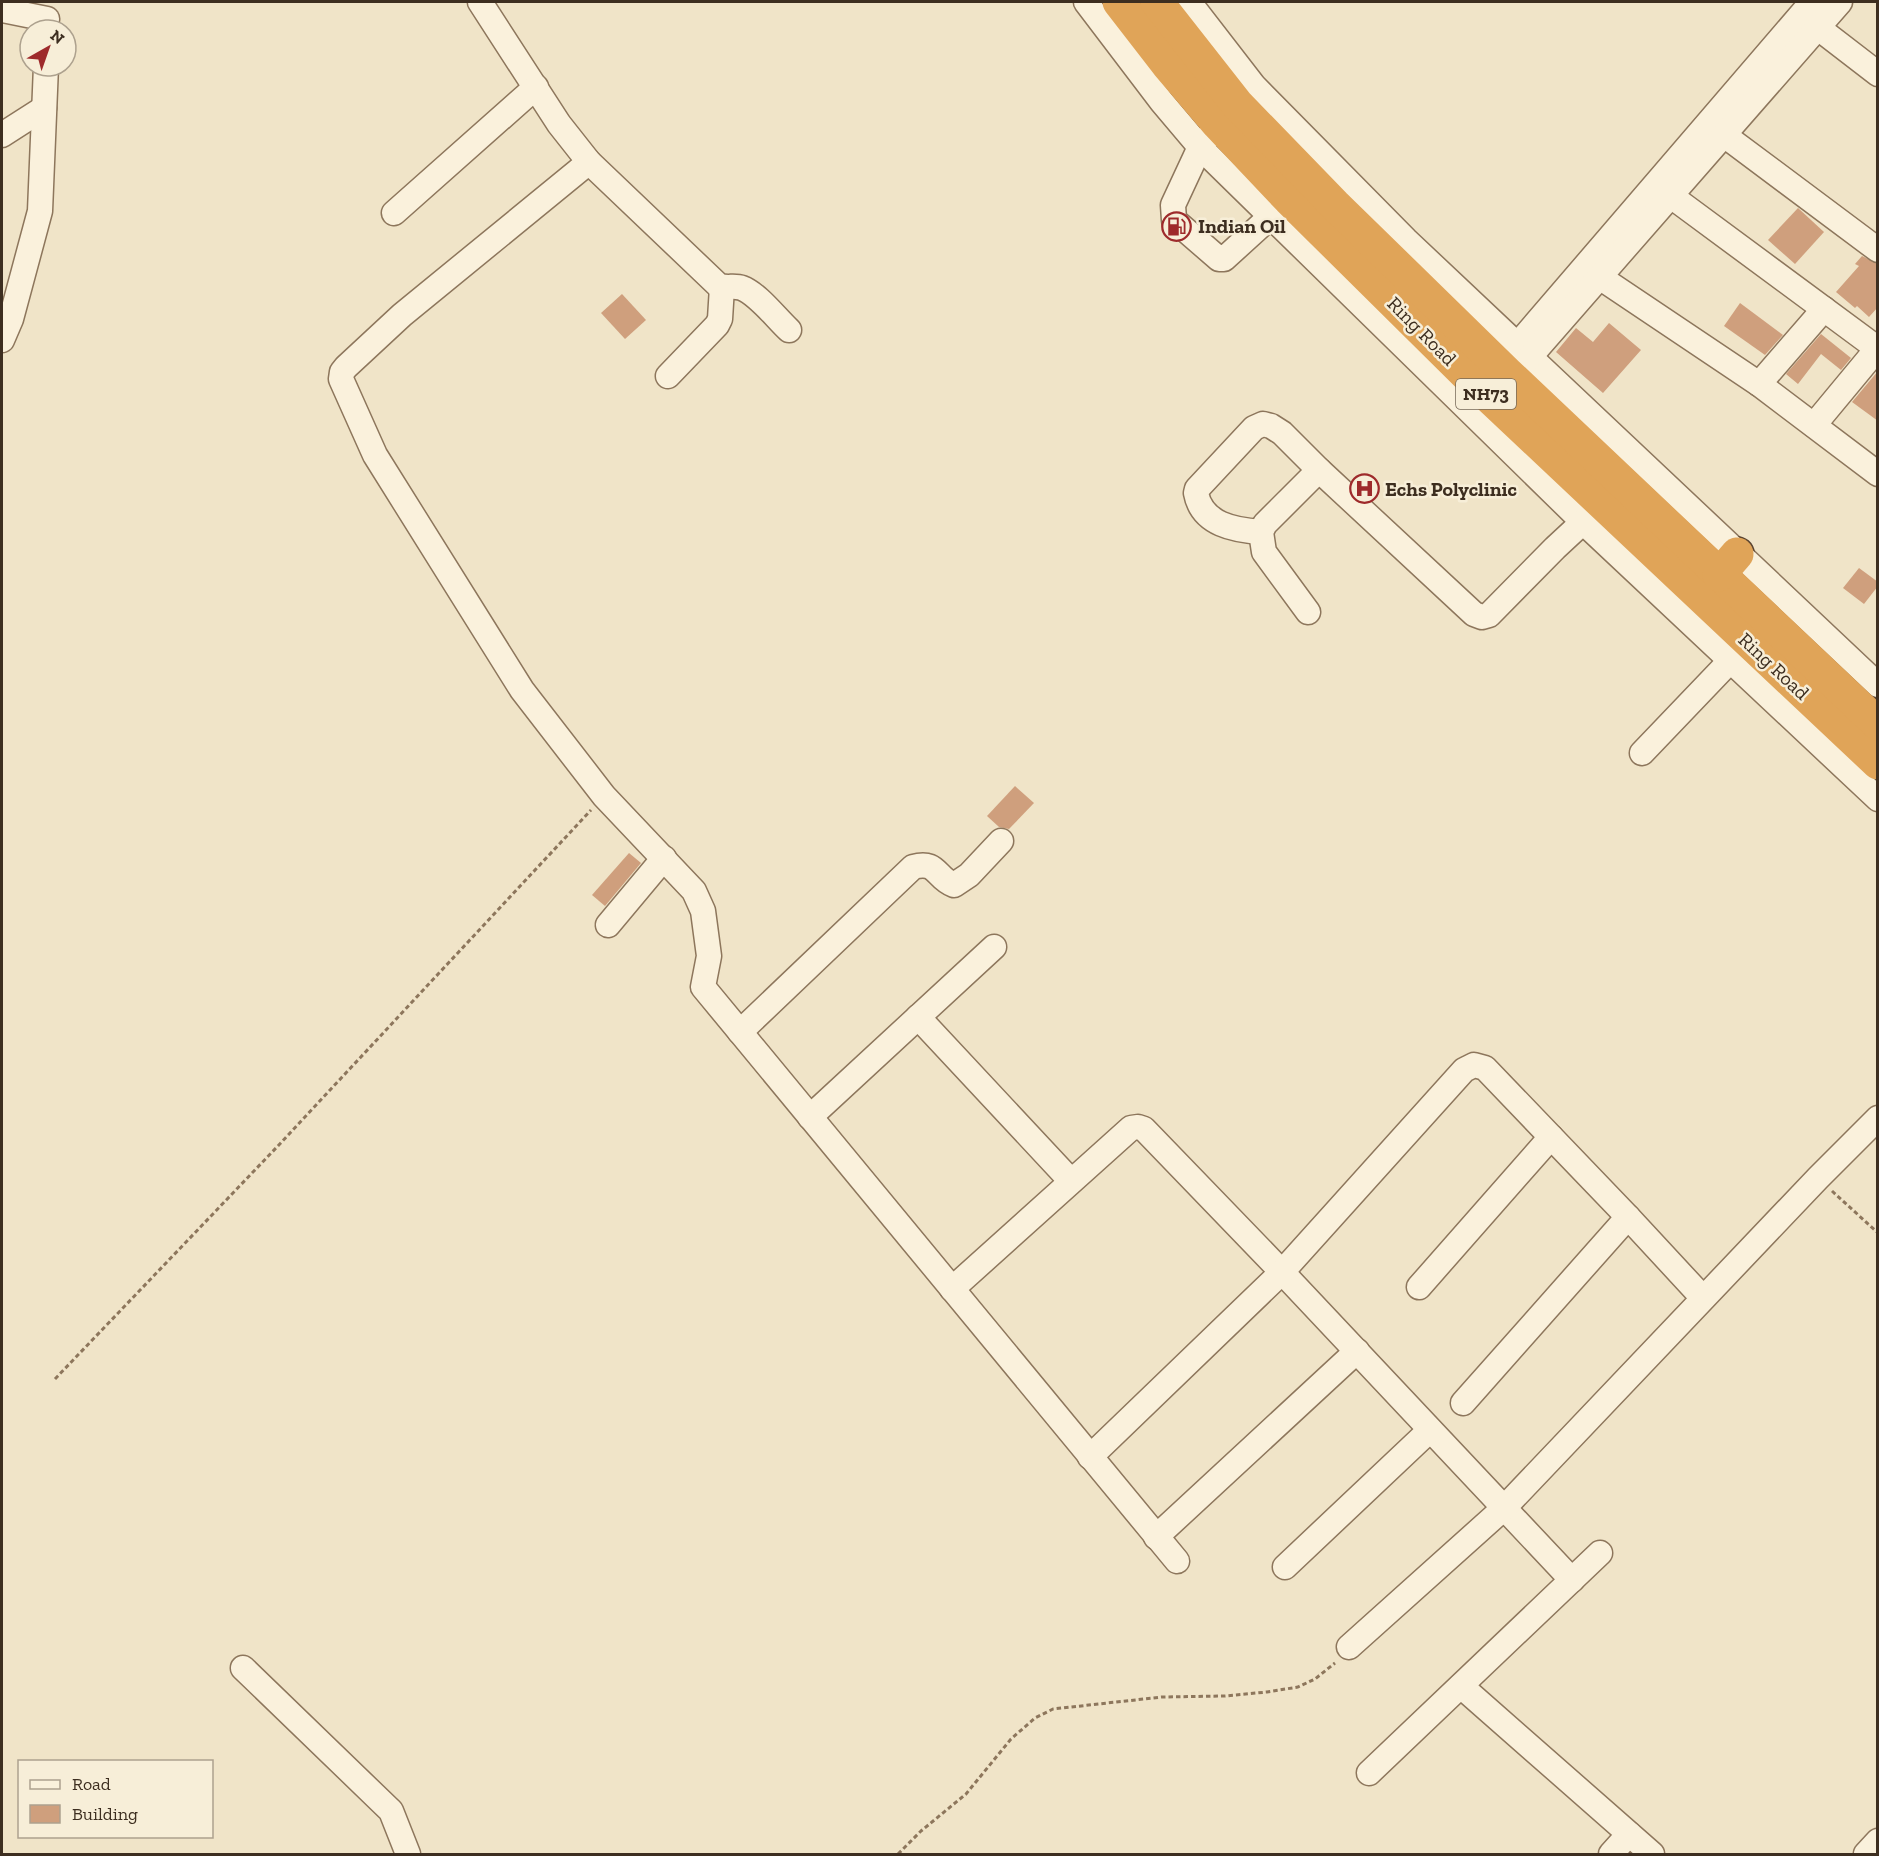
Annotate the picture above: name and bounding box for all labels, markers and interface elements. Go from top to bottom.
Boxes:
north arrow [18,18,78,78]
text: N [47,26,68,48]
fuel station icon: Indian Oil [1161,210,1193,242]
place label: Indian Oil [1198,214,1286,238]
street label: Ring Road [1382,291,1462,371]
road number: NH73 [1456,379,1516,409]
hospital icon: Echs Polyclinic [1348,473,1380,505]
place label: Echs Polyclinic [1385,477,1518,501]
street label: Ring Road [1734,627,1814,705]
legend [18,1760,213,1838]
text: Road [72,1773,111,1795]
text: Building [72,1803,138,1825]

